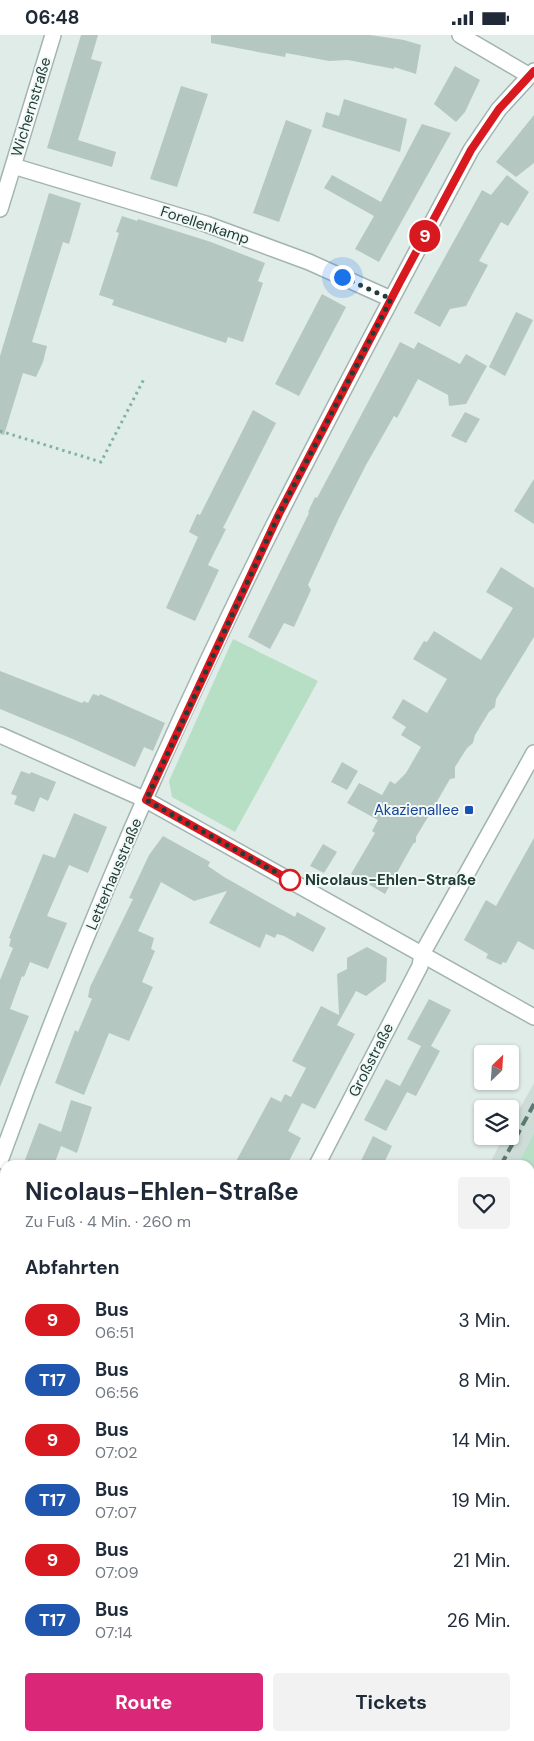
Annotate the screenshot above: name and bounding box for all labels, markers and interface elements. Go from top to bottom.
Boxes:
text: 06:48 [25,5,80,30]
street label: Wichernstraße [6,55,56,159]
street label: Forellenkamp [158,201,252,249]
line badge: 9 [409,220,441,252]
text: 9 [419,224,431,248]
your location [330,265,355,290]
place label: Akazienallee [374,800,459,820]
marker: Akazienallee [463,804,475,816]
street label: Letterhausstraße [81,815,147,933]
marker: Nicolaus-Ehlen-Straße [279,869,301,891]
place label: Nicolaus-Ehlen-Straße [305,870,476,890]
street label: Großstraße [344,1020,398,1100]
north arrow [474,1045,519,1090]
map controls [474,1045,519,1145]
button: layers [474,1100,519,1145]
text: Nicolaus-Ehlen-Straße [25,1176,299,1207]
button: heart [458,1177,510,1229]
text: Zu Fuß · 4 Min. · 260 m [25,1211,191,1232]
text: Abfahrten [25,1255,119,1280]
text: Bus [95,1297,129,1322]
text: 9 [47,1308,58,1332]
text: 3 Min. [459,1308,510,1333]
text: 06:51 [95,1322,134,1343]
text: Bus [95,1357,129,1382]
text: T17 [39,1368,66,1392]
text: 8 Min. [458,1368,510,1393]
text: 06:56 [95,1382,139,1403]
text: Bus [95,1417,129,1442]
text: 9 [47,1428,58,1452]
text: 14 Min. [452,1428,510,1453]
text: 07:02 [95,1442,138,1463]
text: Bus [95,1477,129,1502]
text: T17 [39,1488,66,1512]
text: 19 Min. [452,1488,510,1513]
text: 07:07 [95,1502,137,1523]
text: Bus [95,1537,129,1562]
text: 9 [47,1548,58,1572]
text: 21 Min. [453,1548,510,1573]
text: 07:09 [95,1562,139,1583]
text: Bus [95,1597,129,1622]
text: T17 [39,1608,66,1632]
text: 26 Min. [447,1608,510,1633]
text: 07:14 [95,1622,132,1643]
button: Route [25,1673,263,1731]
button: Tickets [273,1673,510,1731]

